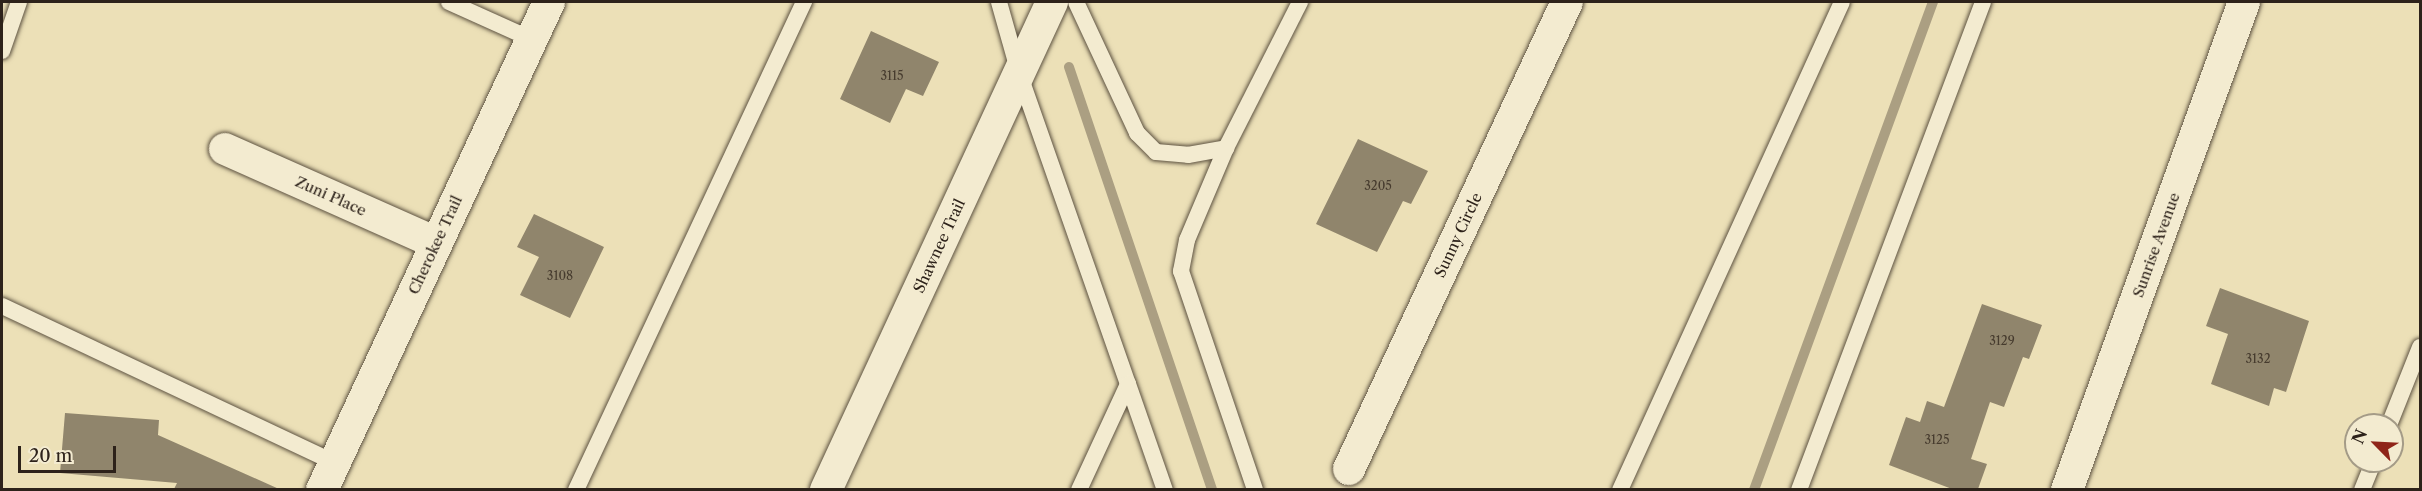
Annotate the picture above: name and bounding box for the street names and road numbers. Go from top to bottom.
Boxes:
street label: Zuni Place [293,172,369,220]
street label: Sunny Circle [1430,190,1486,280]
street label: Sunrise Avenue [2129,190,2183,300]
street label: Cherokee Trail [404,193,466,297]
street label: Shawnee Trail [909,196,969,296]

